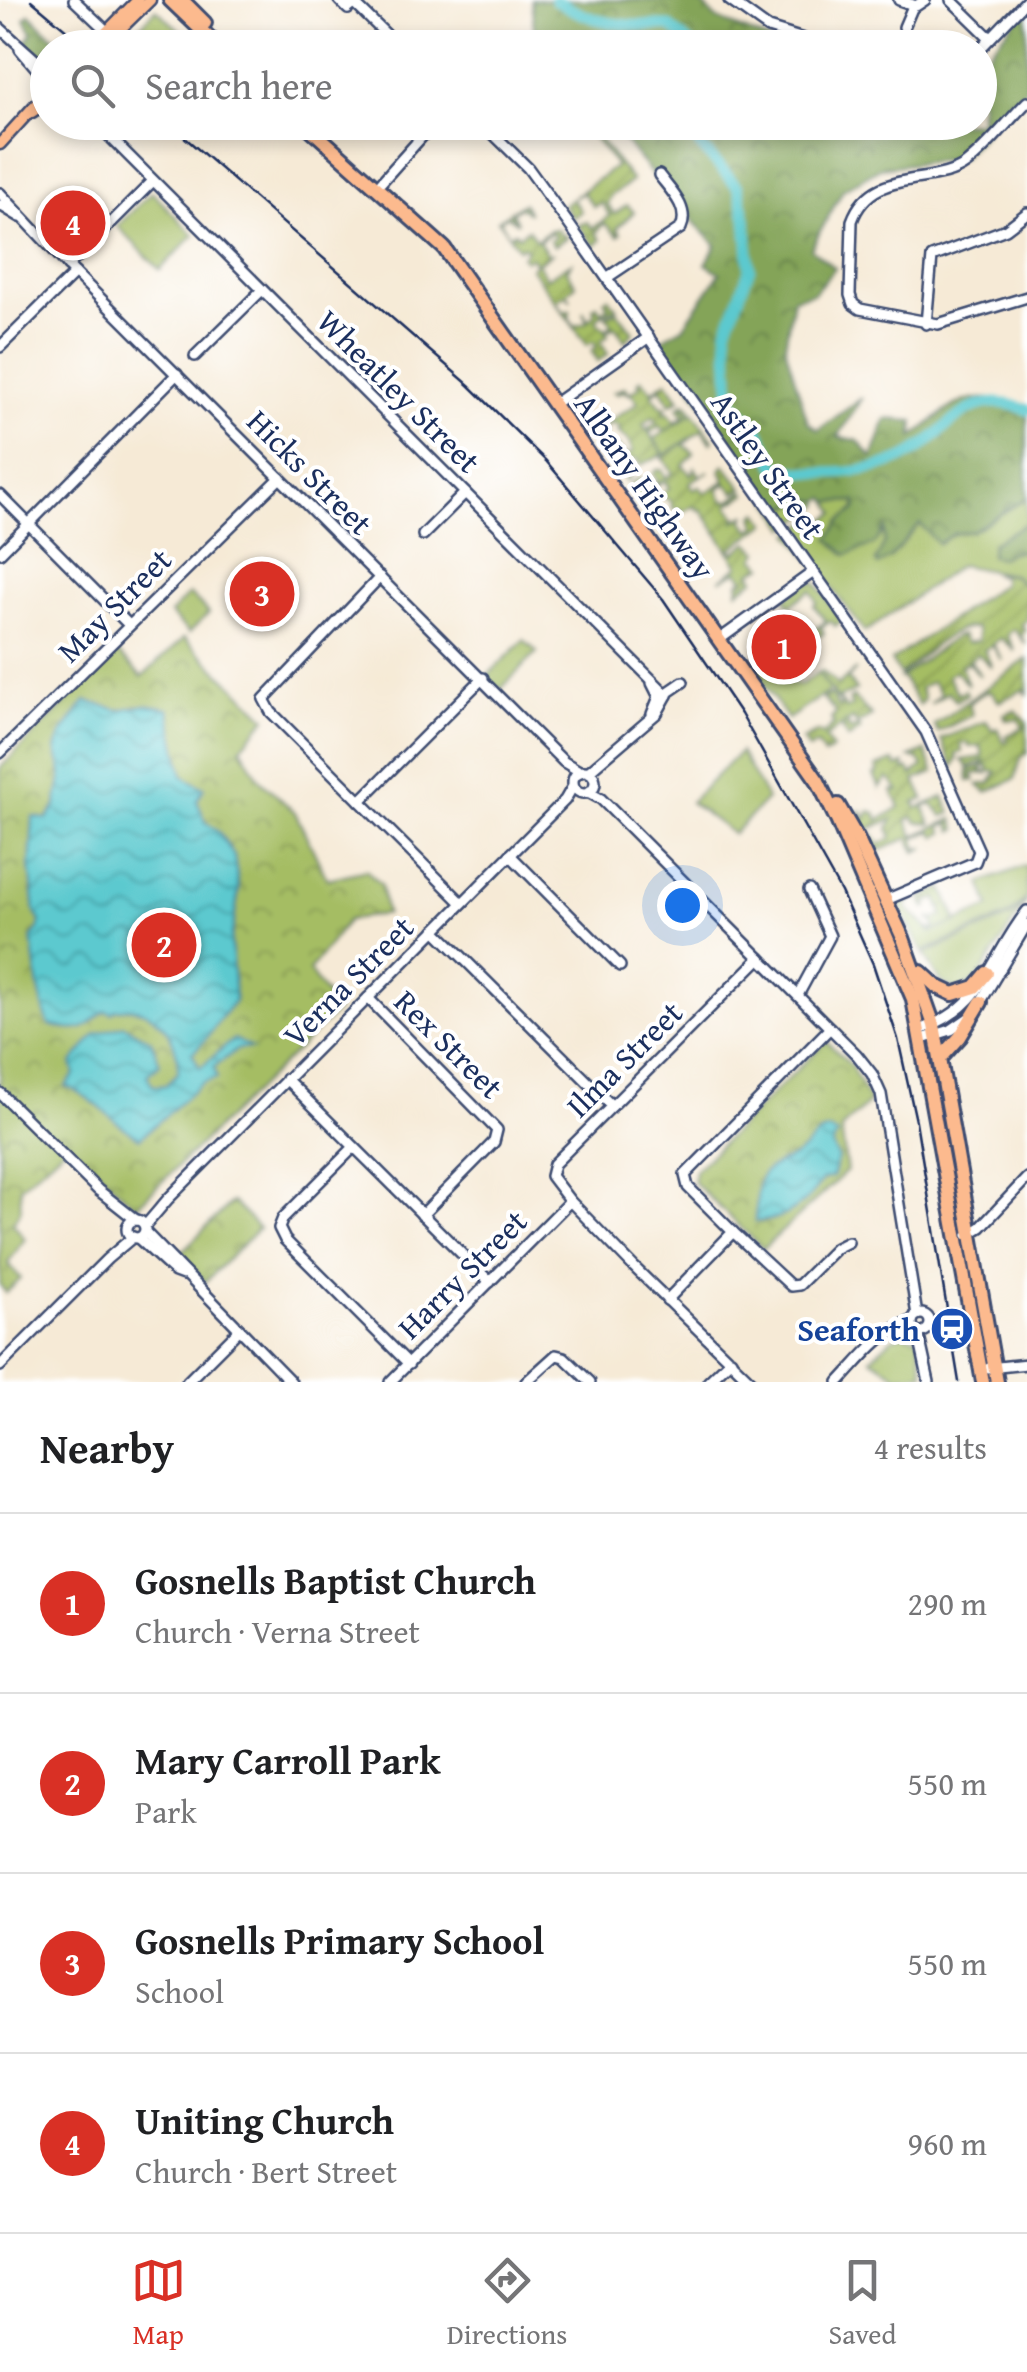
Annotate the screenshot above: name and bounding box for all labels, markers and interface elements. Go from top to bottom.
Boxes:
search box [30,30,997,140]
text: Search here [145,57,333,113]
icon: search [65,58,120,113]
pin: 4 [40,186,106,260]
street label: Wheatley Street [307,299,491,483]
street label: Astley Street [700,381,836,549]
street label: Albany Highway [563,383,727,589]
street label: Hicks Street [237,399,383,545]
street label: May Street [46,537,182,673]
pin: 3 [230,556,294,632]
pin: 1 [752,610,816,684]
your location [657,880,708,931]
street label: Verna Street [272,905,424,1057]
pin: 2 [132,908,196,982]
street label: Rex Street [384,979,514,1109]
street label: Ilma Street [555,990,693,1128]
street label: Harry Street [386,1198,538,1350]
place label: Seaforth [797,1306,920,1353]
station icon: Seaforth [929,1306,975,1352]
text: Nearby [40,1417,174,1478]
text: 4 results [874,1424,987,1471]
text: Gosnells Baptist Church [135,1552,536,1608]
text: 1 [64,1580,81,1627]
text: 290 m [908,1580,987,1627]
text: Church · Verna Street [135,1608,420,1655]
text: Mary Carroll Park [135,1732,441,1788]
text: 2 [64,1760,81,1807]
text: 550 m [908,1760,987,1807]
text: Park [135,1788,197,1835]
text: Gosnells Primary School [135,1912,544,1968]
text: 3 [64,1940,81,1987]
text: 550 m [908,1940,987,1987]
text: School [135,1968,224,2015]
text: Uniting Church [135,2092,394,2148]
text: 4 [64,2120,81,2167]
text: 960 m [908,2120,987,2167]
text: Church · Bert Street [135,2148,397,2195]
tab: Map [131,2253,186,2354]
tab: Directions [447,2253,567,2354]
tab: Saved [829,2253,896,2354]

